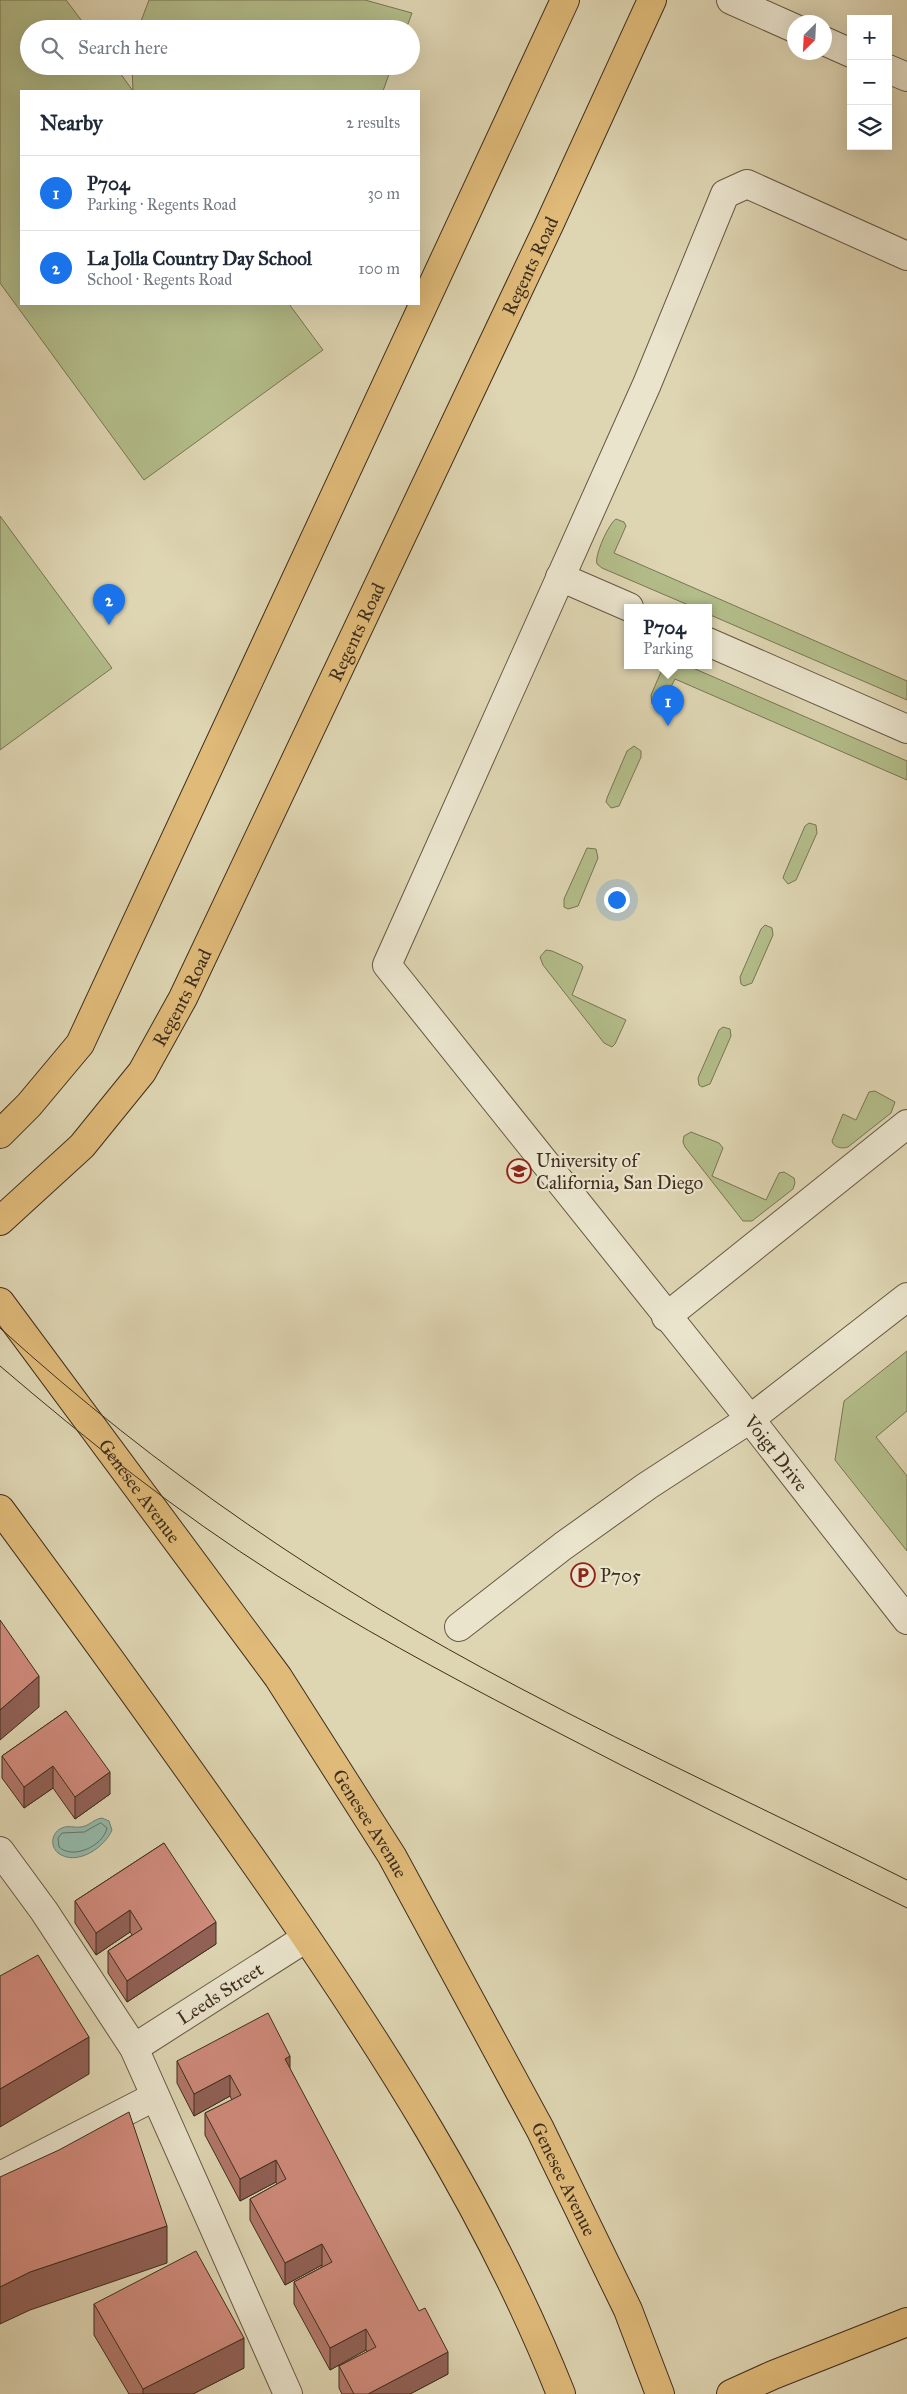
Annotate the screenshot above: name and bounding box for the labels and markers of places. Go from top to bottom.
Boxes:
pin: 2 [93,584,125,625]
pin: 1 [652,685,684,726]
place label: University of California, San Diego [536,1149,703,1195]
school or university icon: University of California, San Diego [506,1158,532,1184]
parking icon: P705 [570,1562,596,1588]
place label: P705 [600,1564,641,1587]

